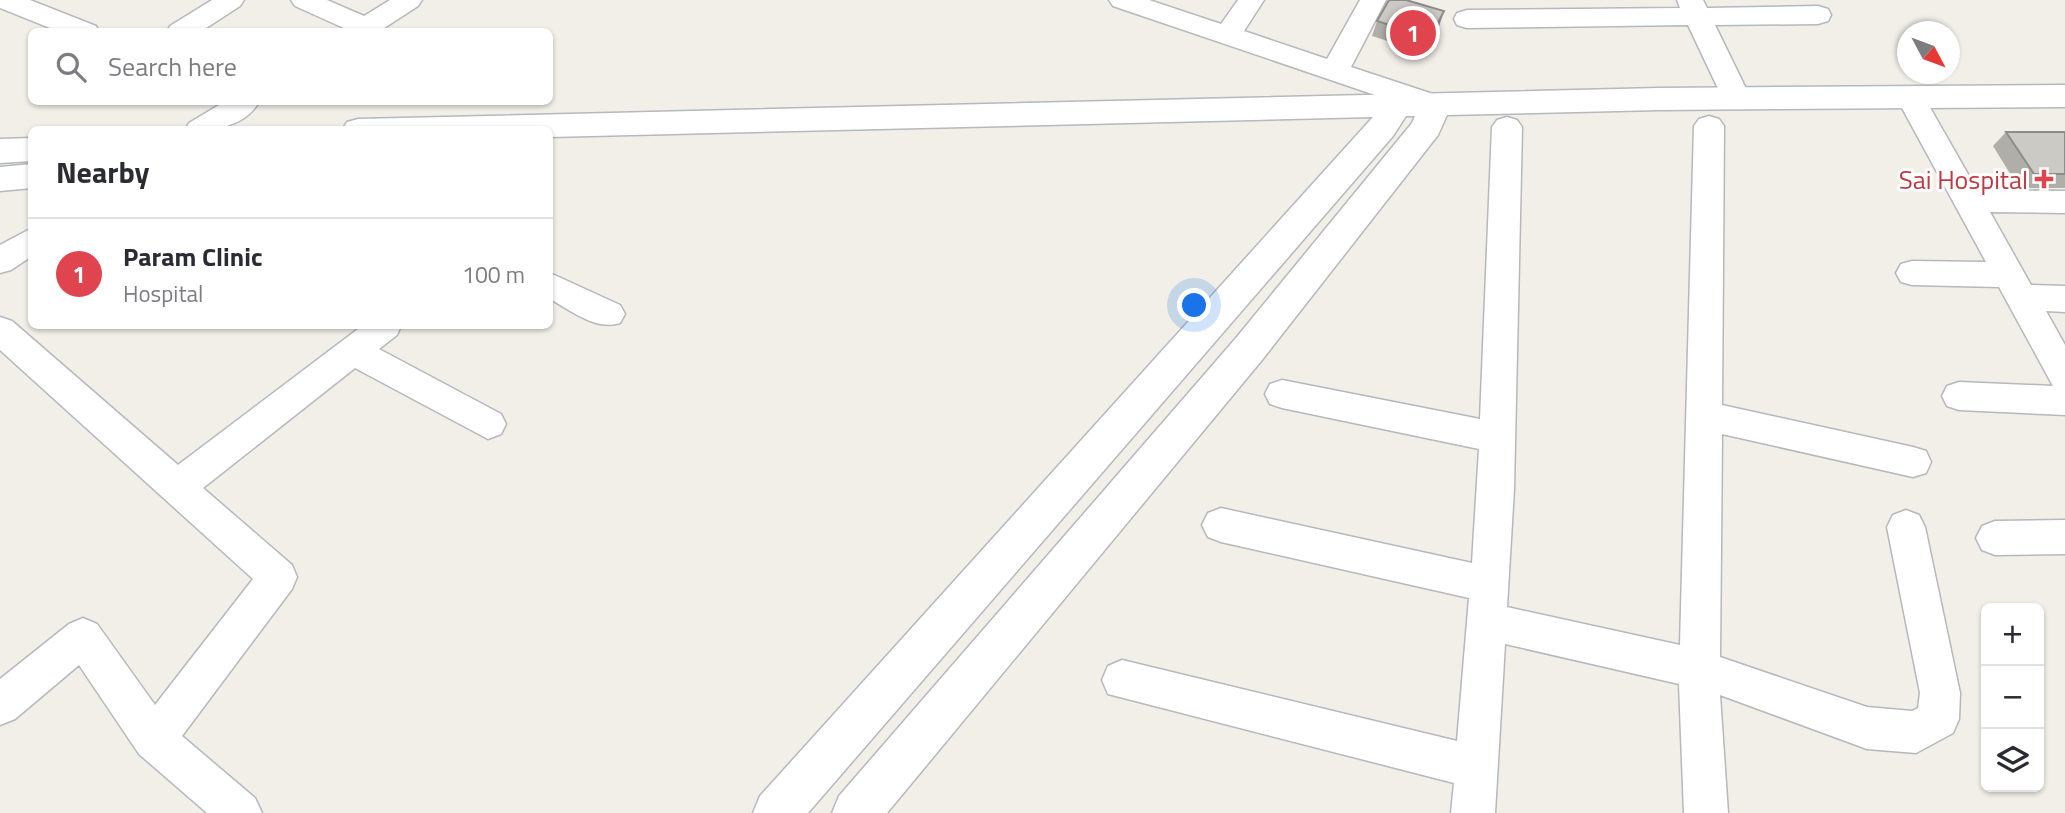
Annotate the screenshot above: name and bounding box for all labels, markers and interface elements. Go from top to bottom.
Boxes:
pin: 1 [1390,7,1436,59]
north arrow [1897,21,1960,84]
search box [28,28,553,105]
text: Search here [108,47,237,86]
icon: search [52,48,90,86]
text: Nearby [56,149,149,195]
place label: Sai Hospital [1899,160,2028,199]
marker: Sai Hospital [2034,169,2054,189]
text: Param Clinic [123,237,263,276]
text: 1 [73,257,85,292]
text: 100 m [462,257,525,292]
text: Hospital [123,276,203,311]
your location [1177,288,1211,322]
map controls [1981,603,2044,792]
button: + [1981,603,2044,666]
button: − [1981,666,2044,729]
button: layers [1981,729,2044,792]

